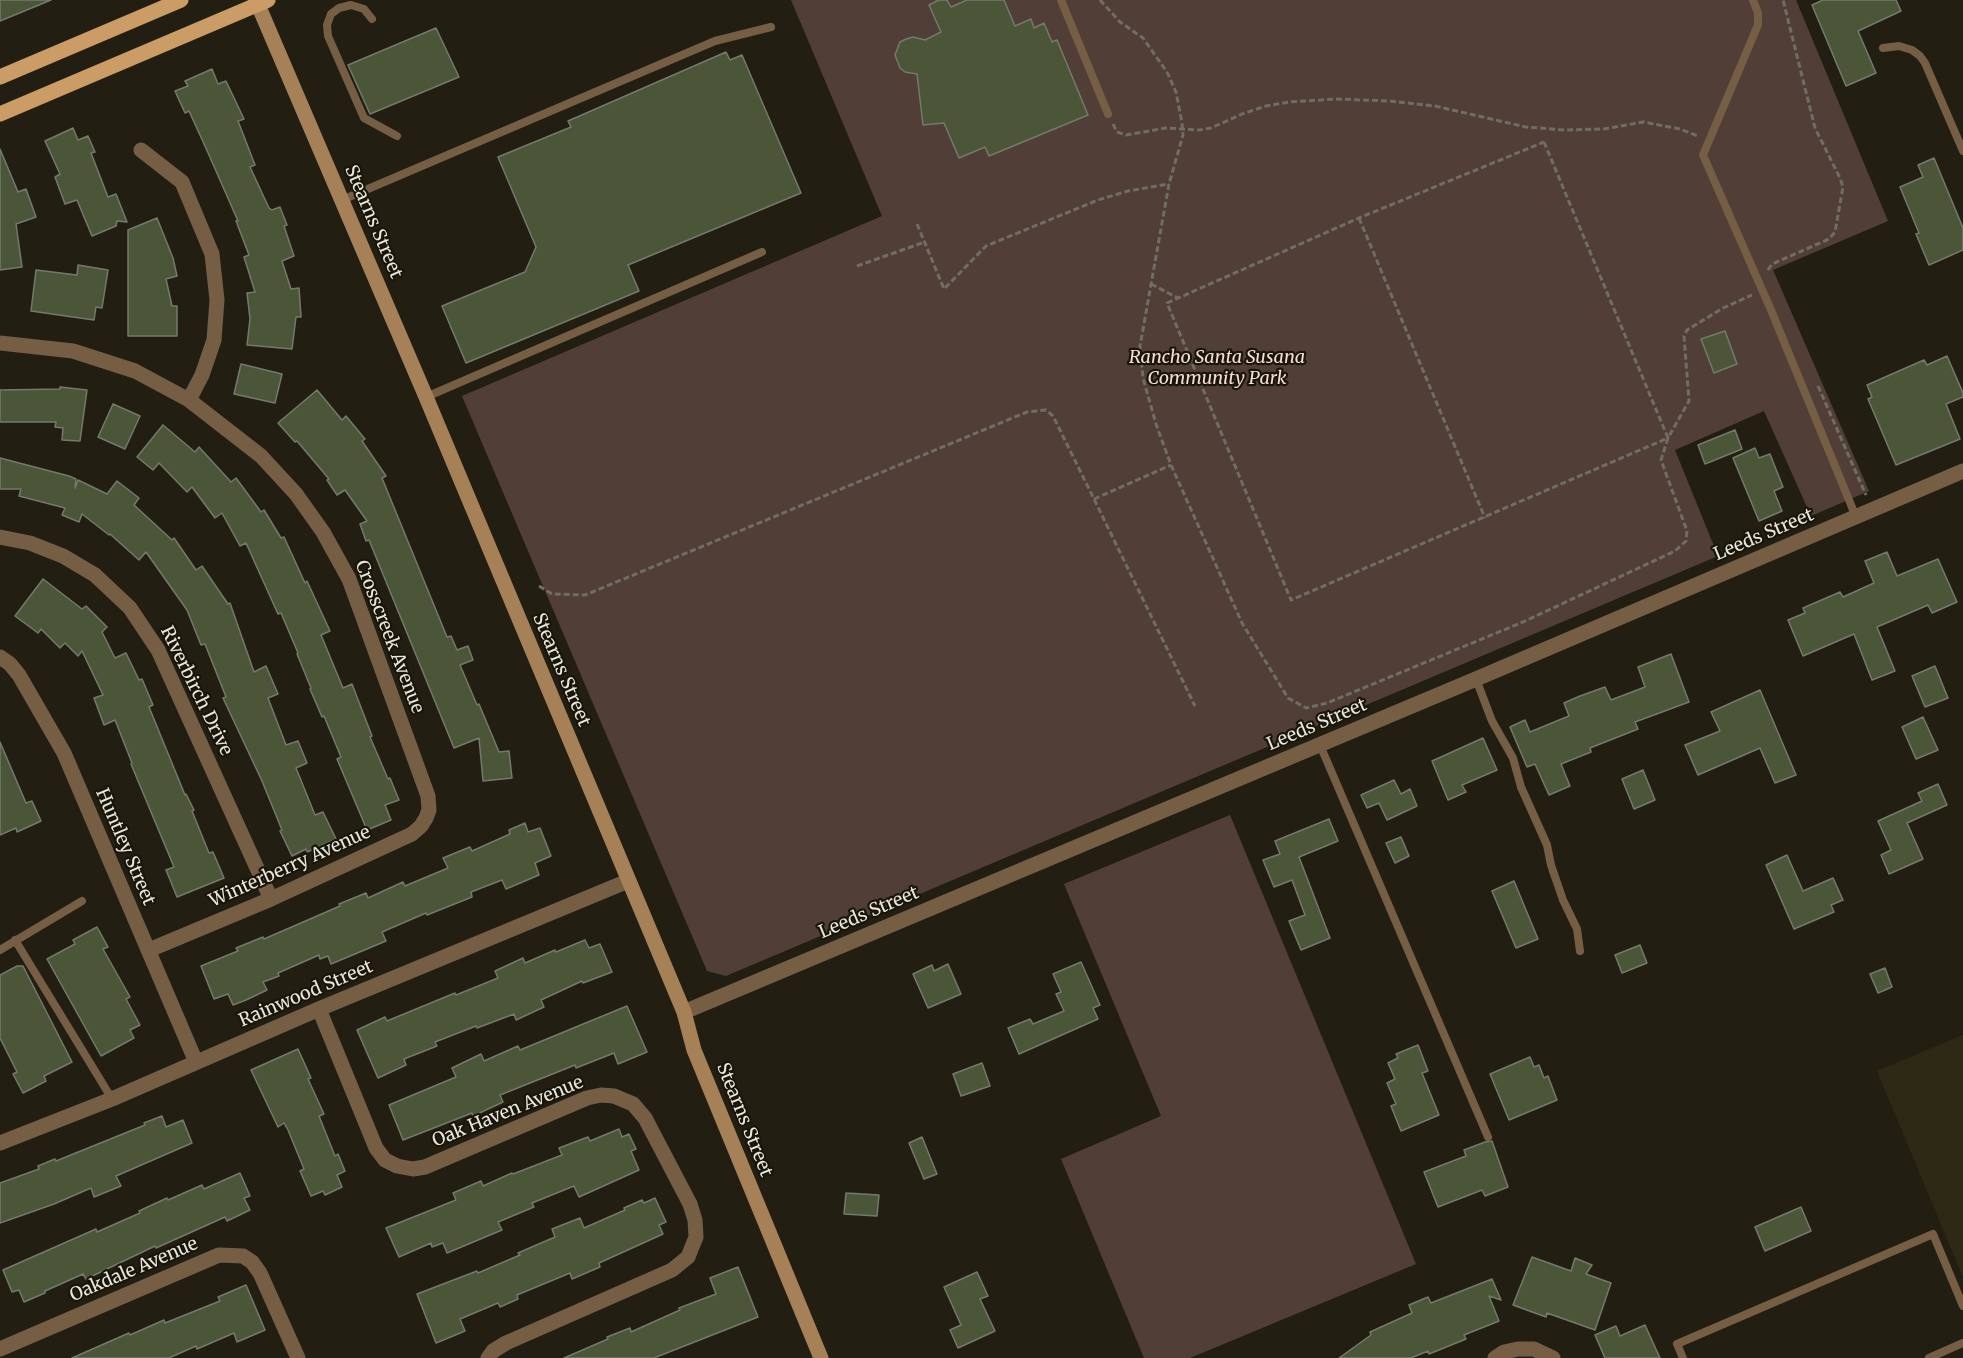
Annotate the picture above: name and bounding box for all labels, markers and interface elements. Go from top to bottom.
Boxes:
street label: Stearns Street [339,162,407,282]
park label: Rancho Santa Susana Community Park [1129,347,1305,389]
street label: Leeds Street [1711,504,1817,566]
street label: Crosscreek Avenue [350,558,428,716]
street label: Stearns Street [527,610,595,730]
street label: Riverbirch Drive [155,623,237,759]
street label: Leeds Street [1264,694,1370,756]
street label: Huntley Street [91,785,159,909]
street label: Winterberry Avenue [206,822,374,912]
street label: Leeds Street [816,882,922,944]
street label: Rainwood Street [236,956,376,1032]
street label: Stearns Street [711,1060,777,1180]
street label: Oak Haven Avenue [429,1072,587,1152]
street label: Oakdale Avenue [67,1233,201,1307]

